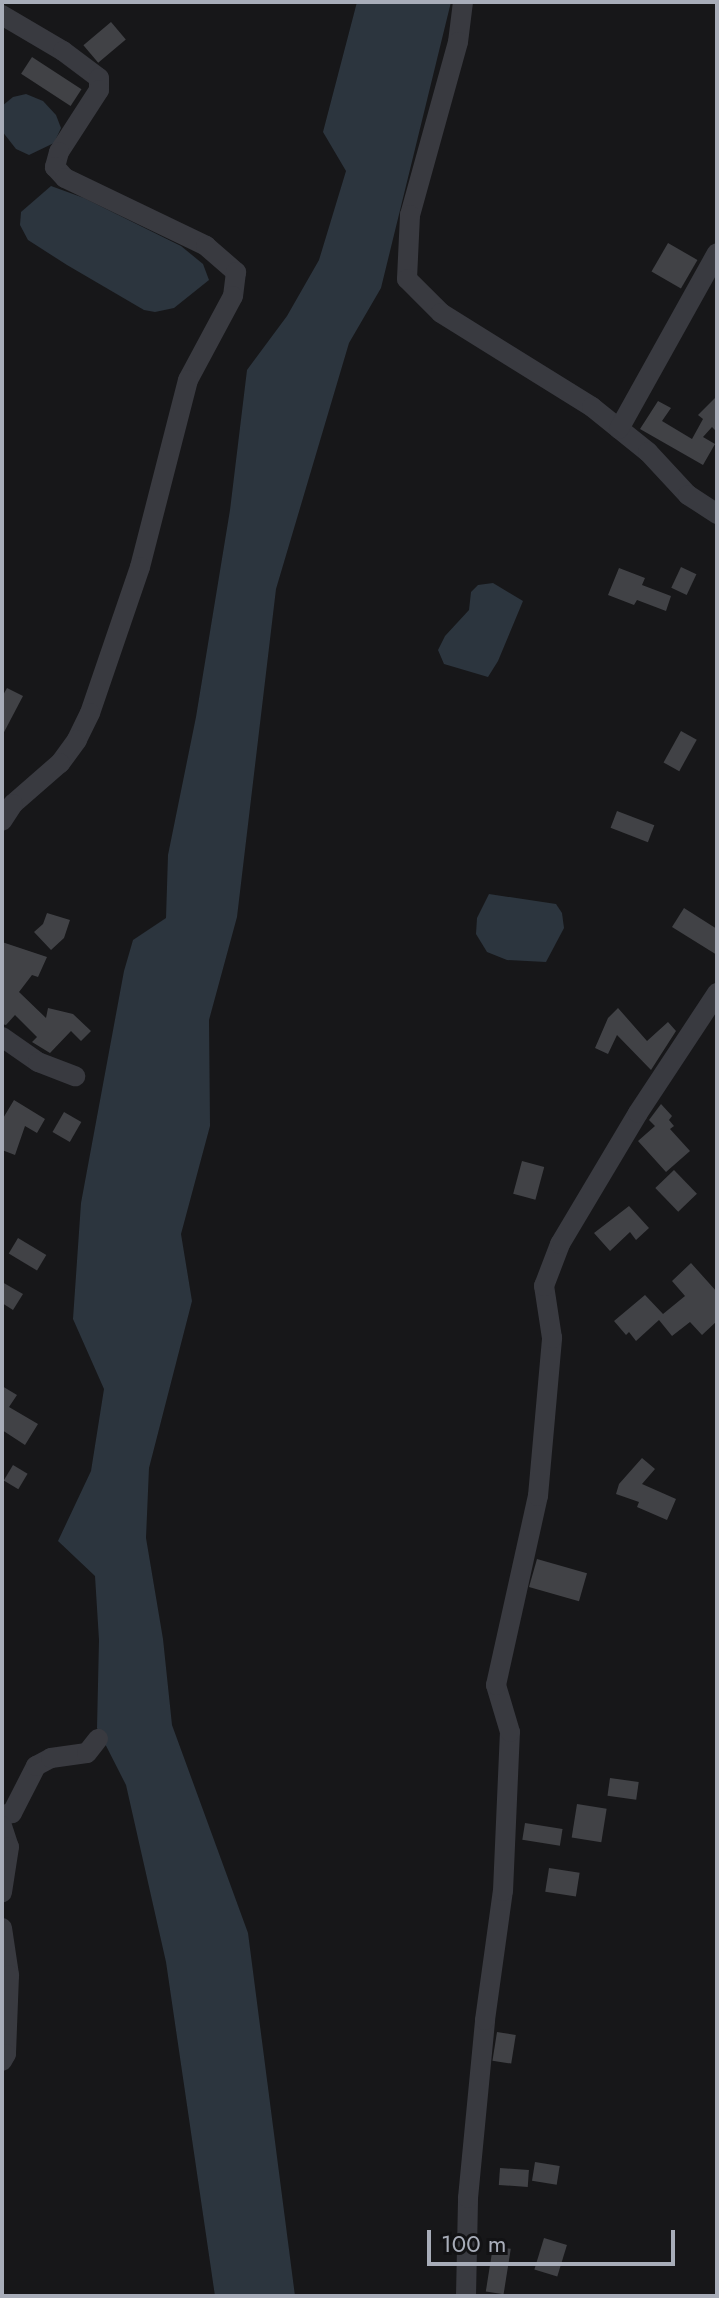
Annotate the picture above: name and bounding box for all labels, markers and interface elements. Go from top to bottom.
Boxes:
scale bar [431,2214,679,2264]
text: 100 m [441,2226,507,2261]

